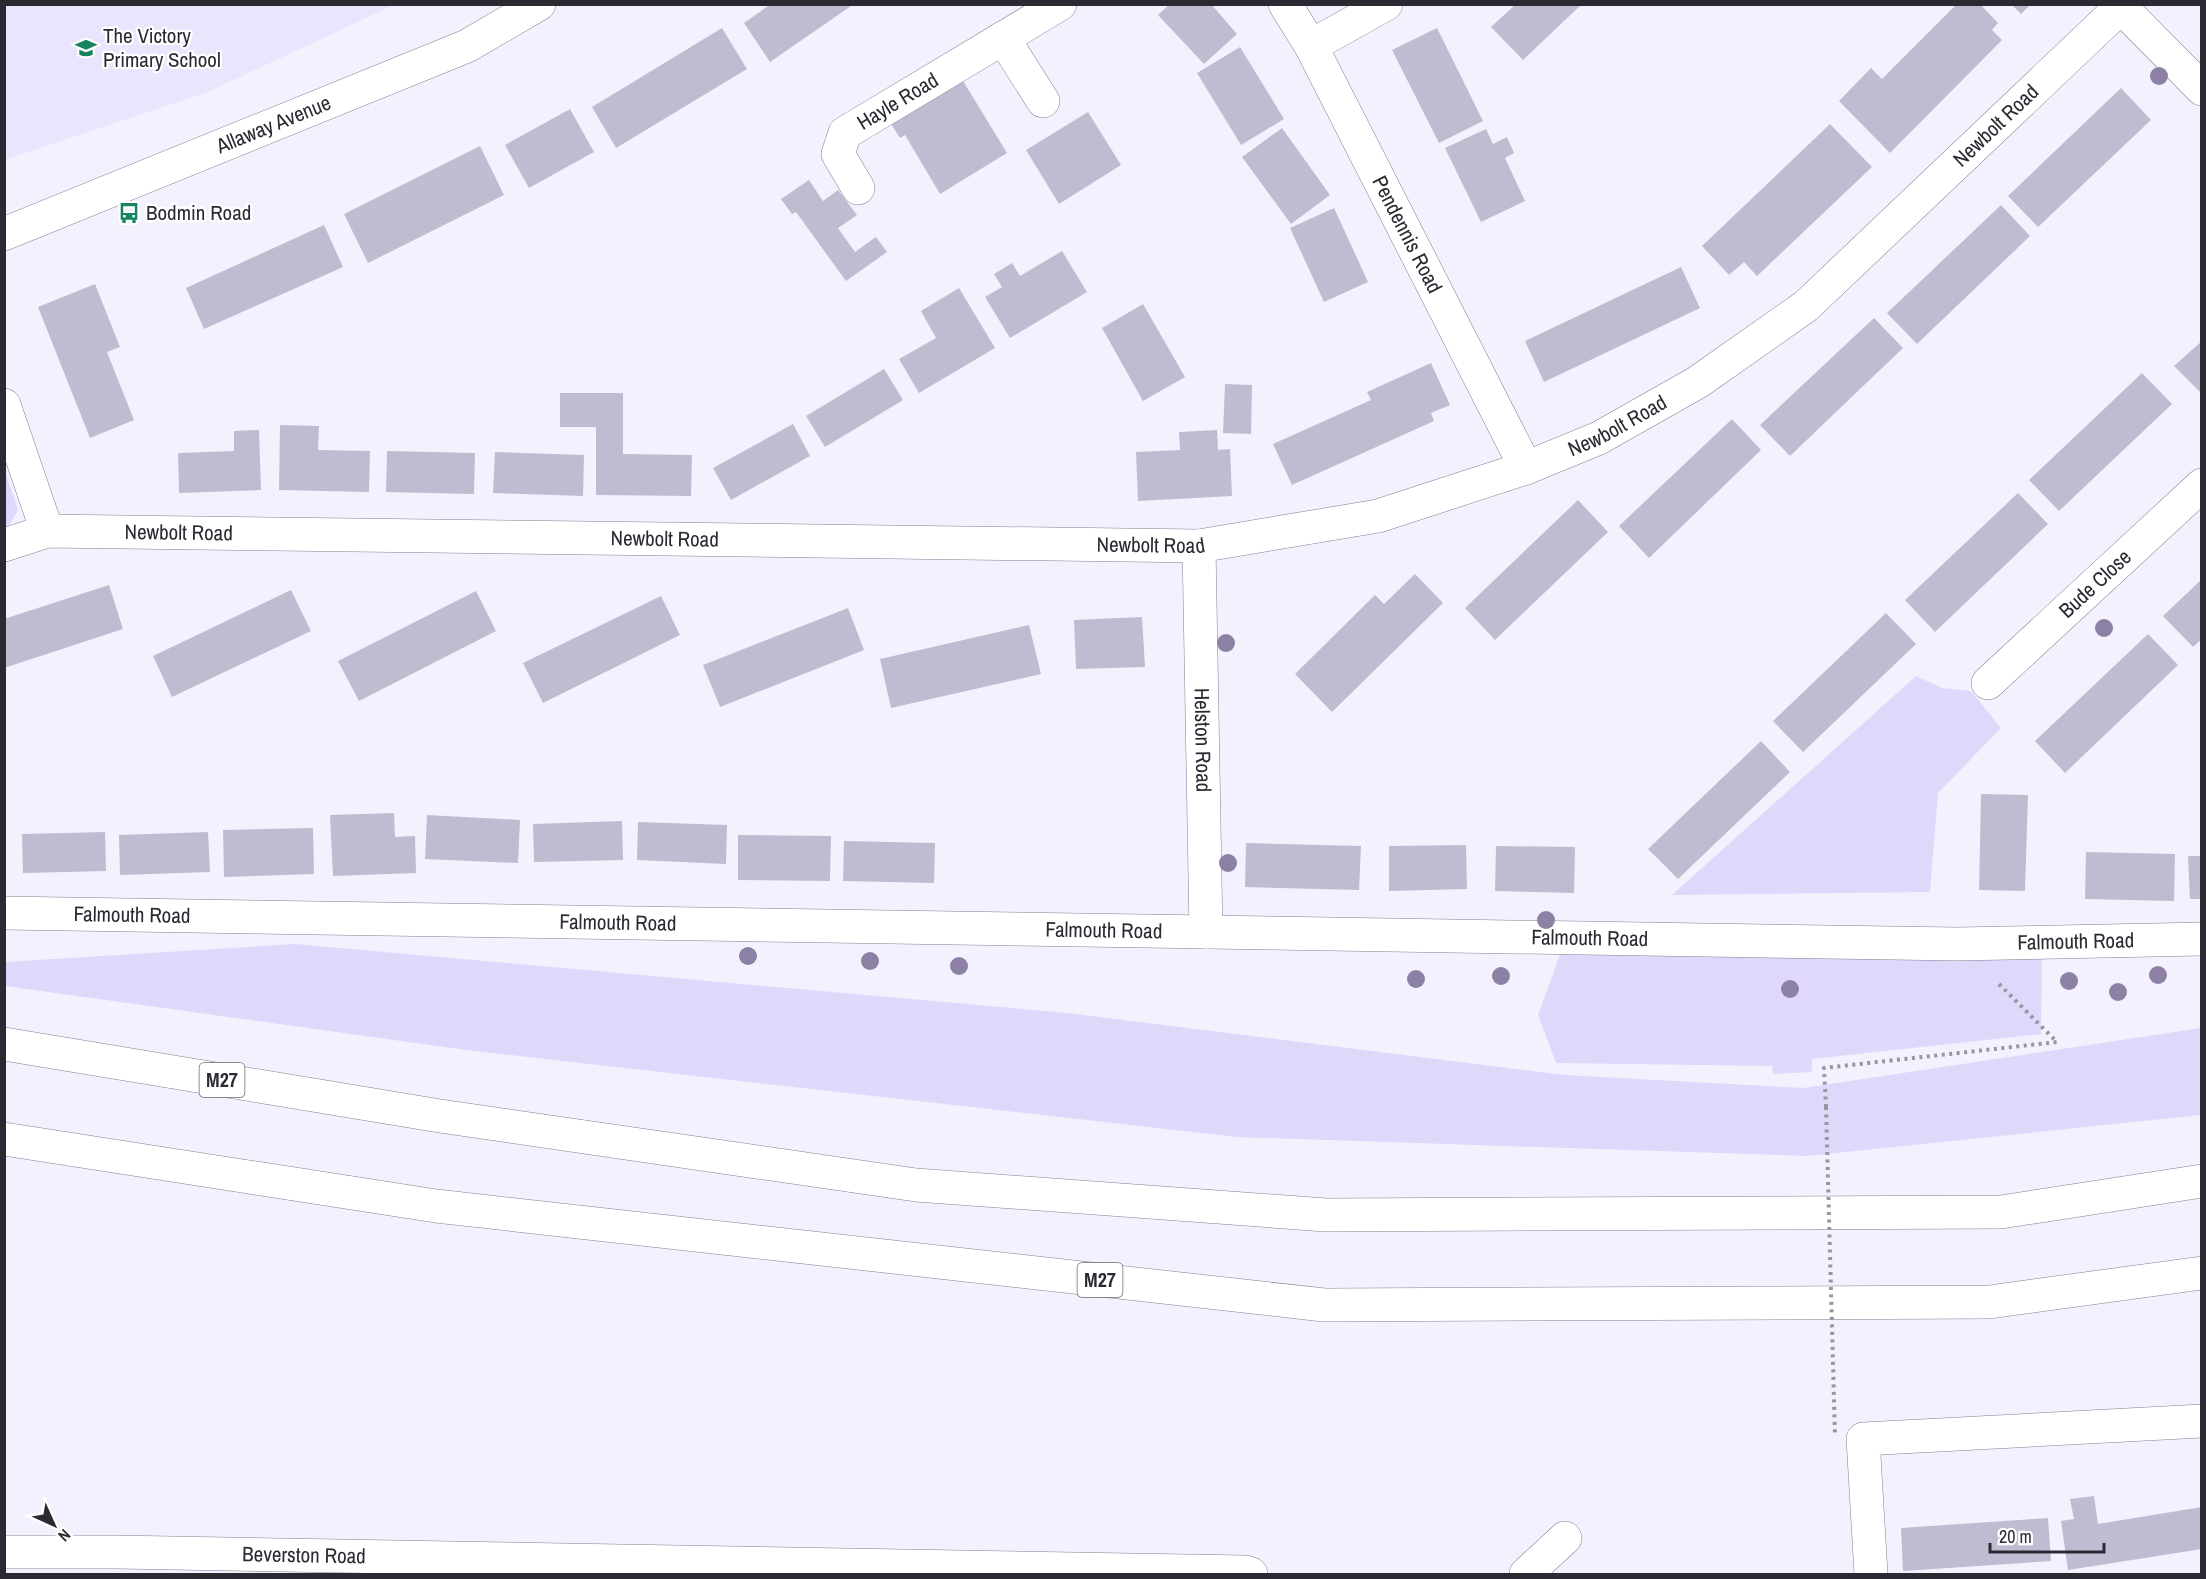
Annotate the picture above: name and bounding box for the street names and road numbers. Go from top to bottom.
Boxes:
street label: Hayle Road [851,65,943,137]
street label: Newbolt Road [1946,78,2045,173]
street label: Allaway Avenue [211,88,335,161]
street label: Pendennis Road [1365,171,1450,298]
street label: Newbolt Road [1563,388,1672,463]
street label: Newbolt Road [124,517,233,547]
street label: Newbolt Road [610,523,719,554]
street label: Newbolt Road [1096,530,1207,560]
street label: Bude Close [2052,543,2137,624]
street label: Helston Road [1188,688,1218,792]
street label: Falmouth Road [73,899,191,930]
street label: Falmouth Road [559,907,677,938]
street label: Falmouth Road [1045,915,1163,945]
street label: Falmouth Road [1531,922,1648,953]
street label: Falmouth Road [2017,925,2134,957]
road number: M27 [200,1063,244,1097]
road number: M27 [1078,1263,1122,1297]
street label: Beverston Road [242,1539,366,1570]

